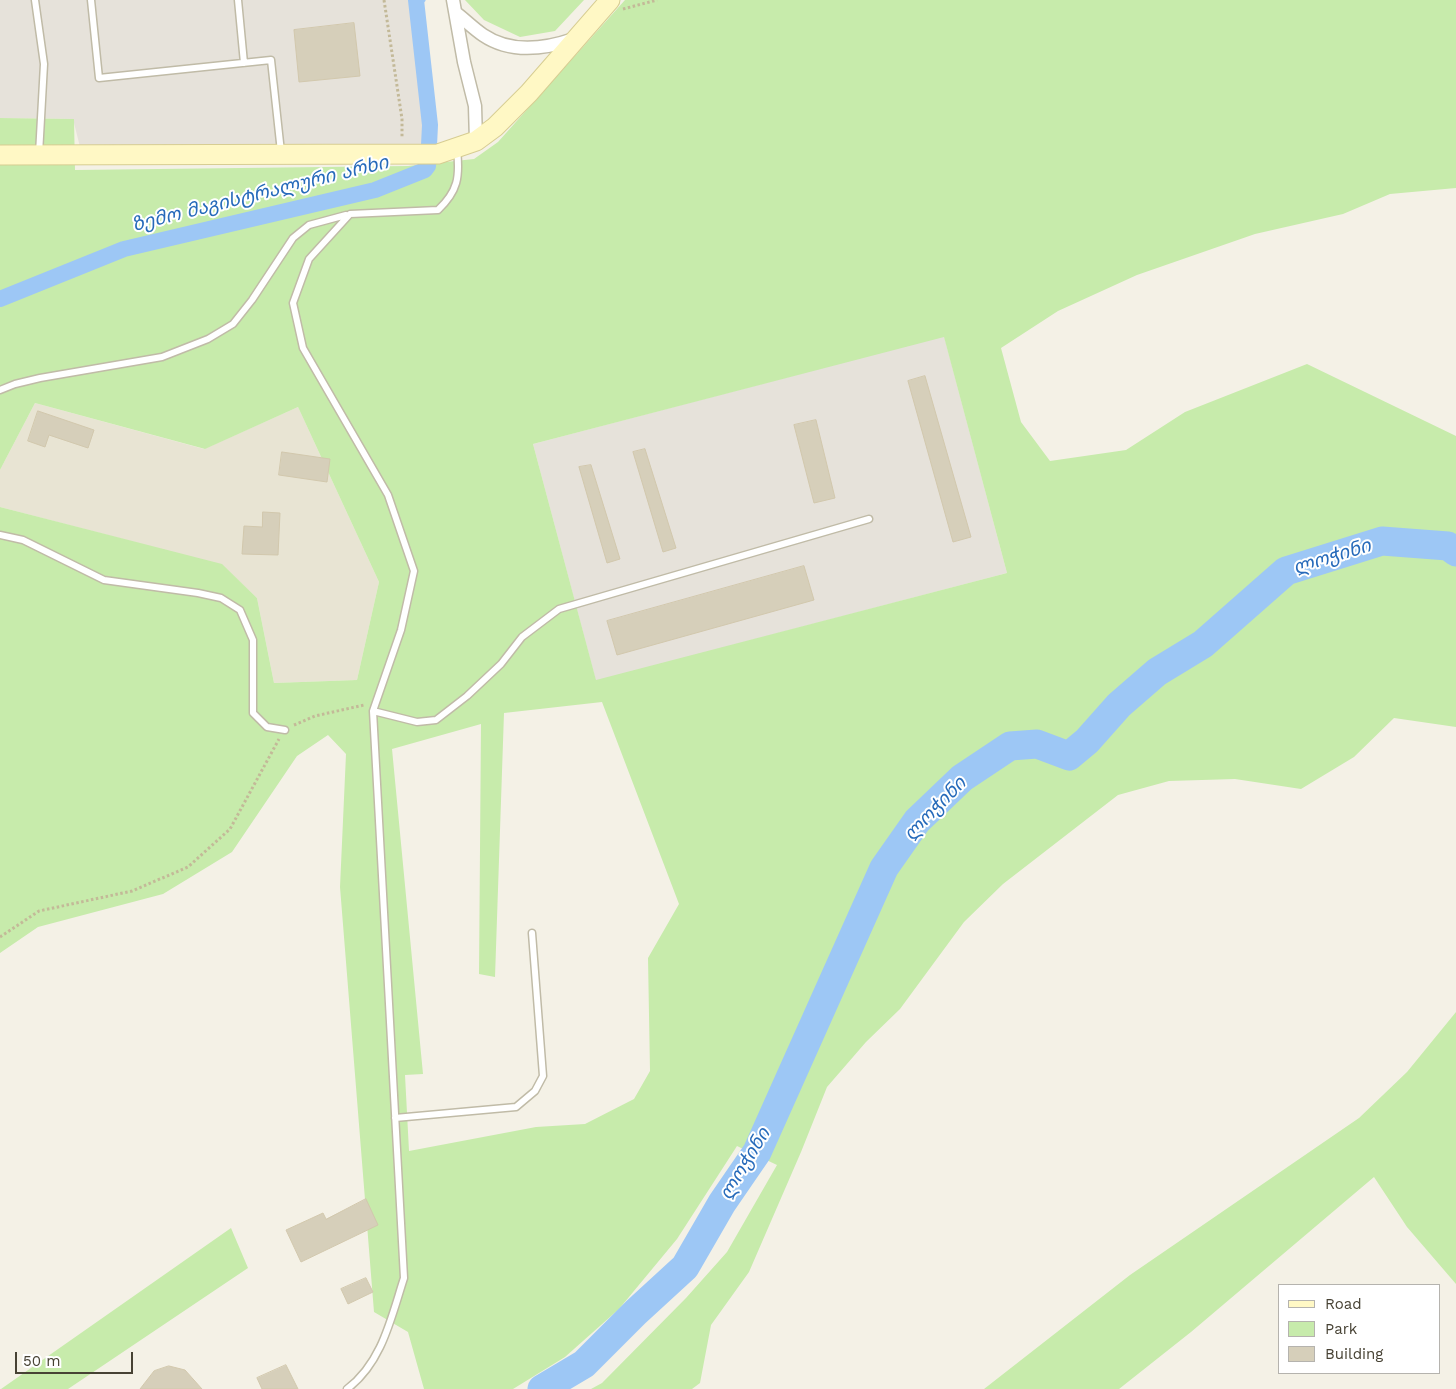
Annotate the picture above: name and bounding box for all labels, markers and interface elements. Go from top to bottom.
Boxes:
water label: ზემო მაგისტრალური არხი [129,151,391,237]
water label: ლოჭინი [1290,534,1374,580]
water label: ლოჭინი [899,772,971,846]
water label: ლოჭინი [715,1124,775,1204]
legend [1278,1284,1441,1374]
text: Road [1325,1295,1362,1313]
text: Park [1325,1320,1357,1338]
scale bar [18,1342,135,1374]
text: Building [1325,1345,1383,1363]
text: 50 m [23,1352,60,1370]

